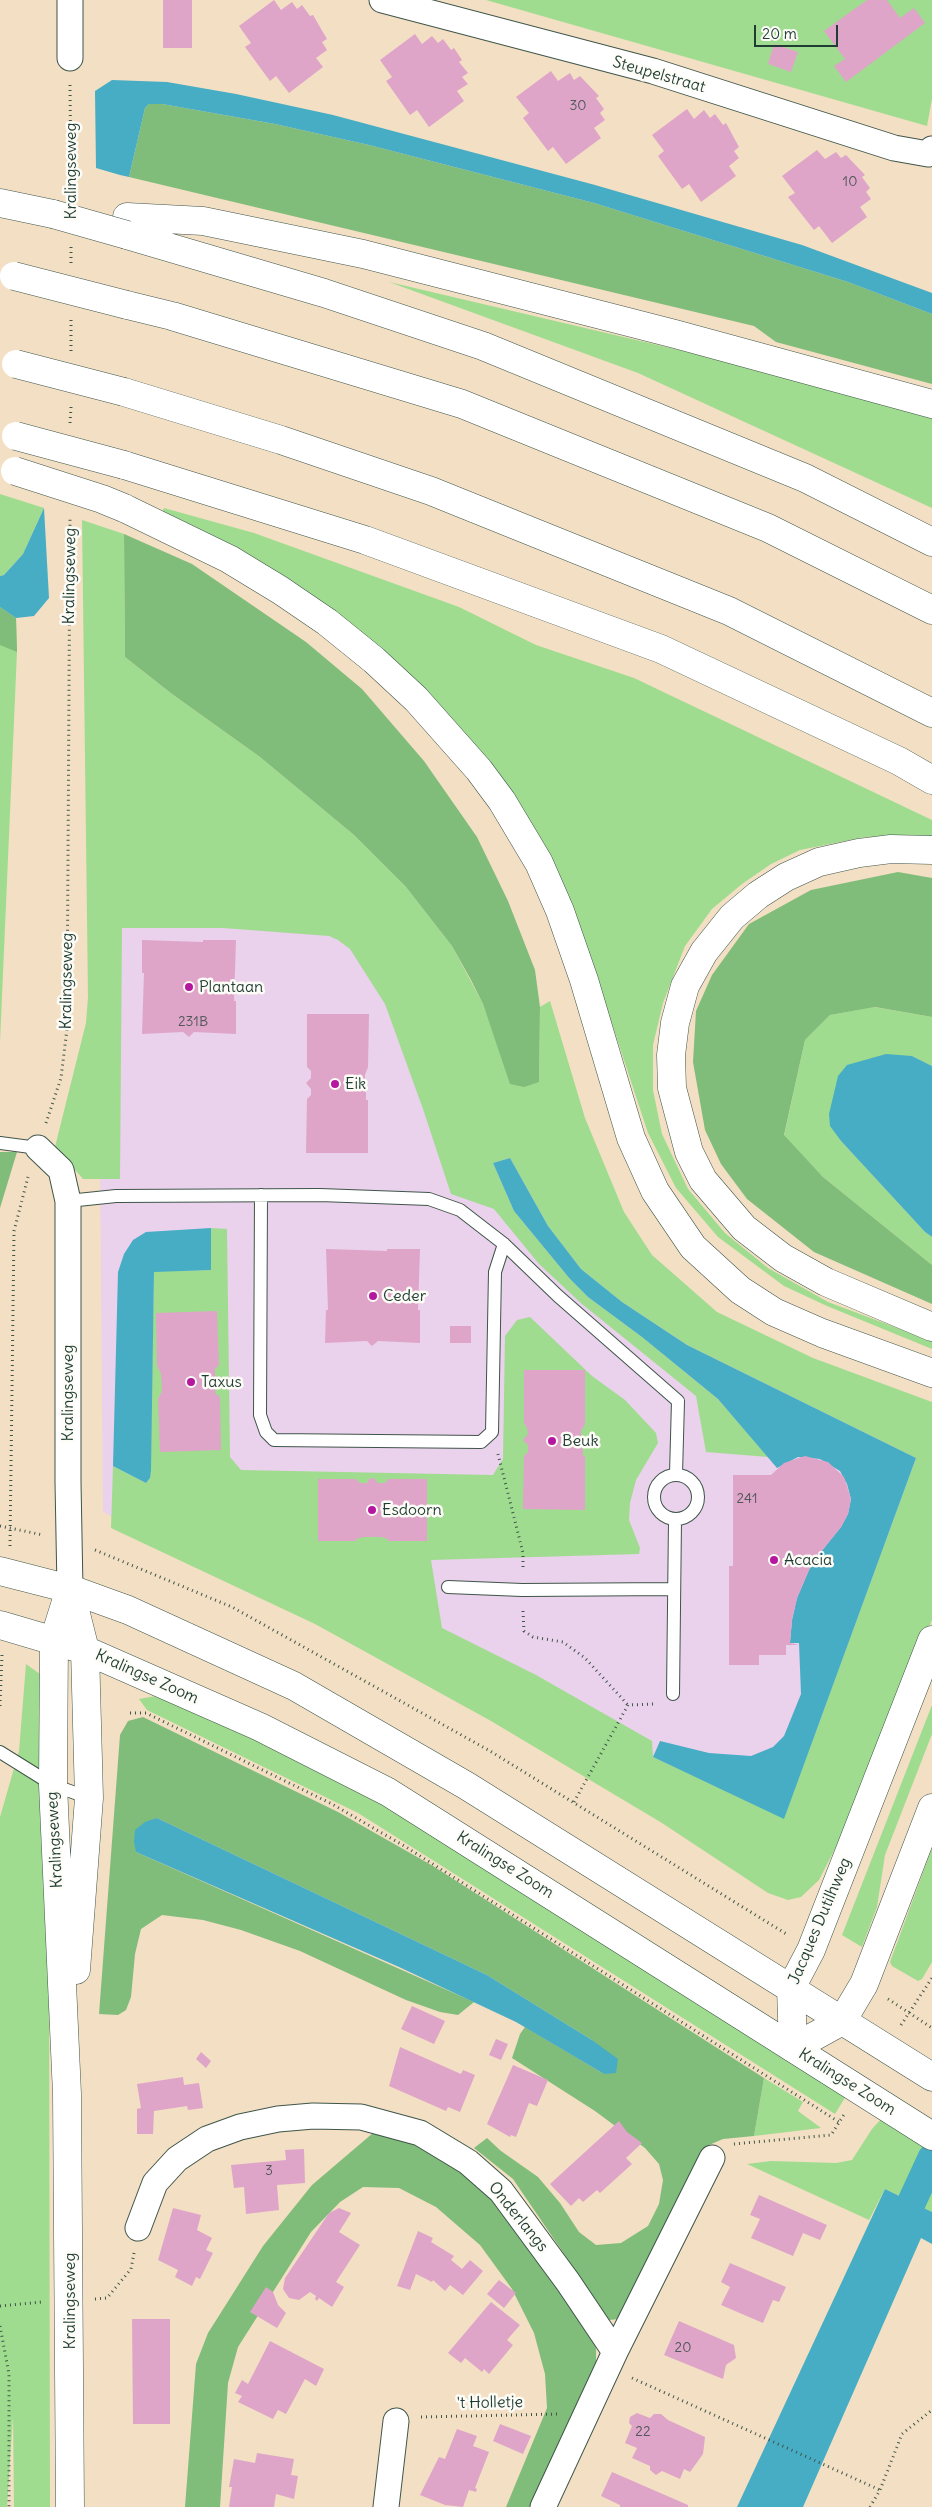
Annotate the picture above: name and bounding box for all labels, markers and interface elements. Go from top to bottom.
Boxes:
scale bar [757,15,841,47]
text: 20 m [762,24,797,43]
street label: Steupelstraat [610,53,708,97]
house number: 30 [569,98,587,114]
street label: Kralingseweg [61,123,81,219]
house number: 10 [843,174,857,190]
street label: Kralingseweg [60,527,80,625]
street label: Kralingseweg [57,932,77,1030]
place label: Plantaan [199,977,263,997]
marker: Plantaan [183,981,195,993]
house number: 231B [178,1014,208,1030]
place label: Eik [345,1074,366,1094]
marker: Eik [329,1078,341,1090]
place label: Ceder [383,1286,426,1306]
marker: Ceder [367,1290,379,1302]
street label: Kralingseweg [58,1345,78,1441]
place label: Taxus [201,1372,242,1392]
marker: Taxus [185,1376,197,1388]
place label: Beuk [562,1431,599,1451]
marker: Beuk [546,1435,558,1447]
house number: 241 [737,1491,757,1507]
place label: Esdoorn [382,1500,442,1520]
marker: Esdoorn [366,1504,378,1516]
place label: Acacia [784,1550,832,1570]
marker: Acacia [768,1554,780,1566]
street label: Kralingse Zoom [92,1646,202,1708]
street label: Kralingseweg [43,1791,67,1889]
street label: Kralingse Zoom [453,1827,557,1903]
street label: Jacques Dutilhweg [785,1855,855,1987]
street label: Kralingse Zoom [795,2044,899,2120]
house number: 3 [265,2163,273,2179]
street label: Onderlangs [484,2178,552,2256]
street label: Kralingseweg [60,2253,80,2349]
house number: 20 [675,2340,691,2356]
street label: 't Holletje [457,2393,523,2413]
house number: 22 [635,2424,651,2440]

